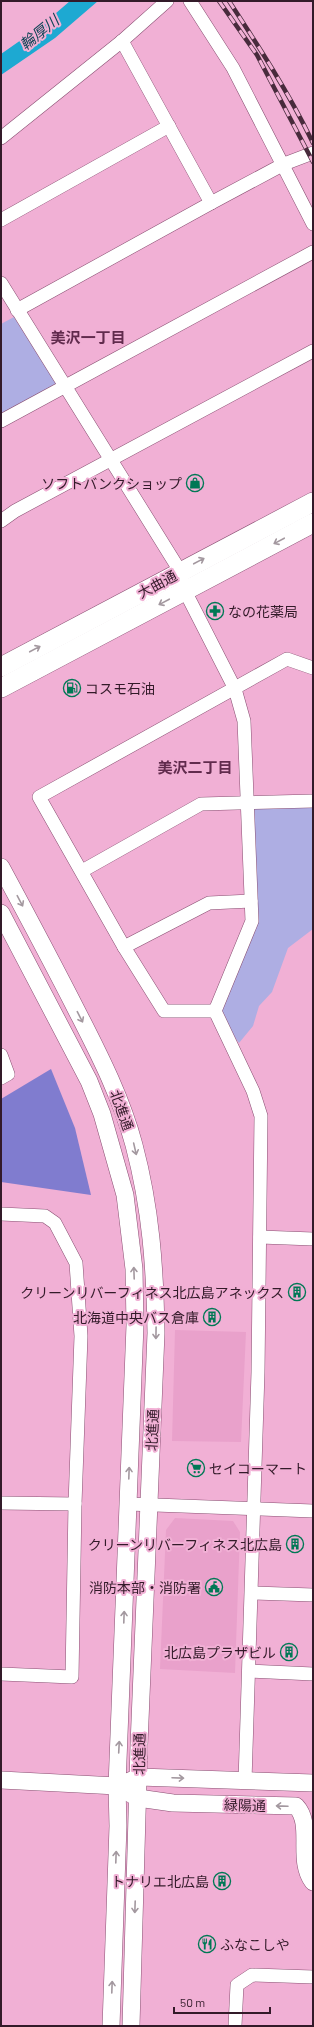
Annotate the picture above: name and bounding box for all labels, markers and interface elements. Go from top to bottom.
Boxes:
water label: 輪厚川 [16,10,64,53]
district label: 美沢一丁目 [50,328,126,346]
shop icon: ソフトバンクショップ [185,473,205,493]
place label: ソフトバンクショップ [41,475,182,492]
one-way arrow [273,538,285,546]
one-way arrow [193,557,205,564]
street label: 大曲通 [134,567,180,601]
one-way arrow [158,599,170,606]
pharmacy icon: なの花薬局 [205,601,225,621]
place label: なの花薬局 [228,603,298,620]
one-way arrow [29,644,41,652]
fuel station icon: コスモ石油 [62,678,82,698]
place label: コスモ石油 [85,680,155,697]
district label: 美沢二丁目 [157,758,233,776]
one-way arrow [16,895,24,907]
one-way arrow [77,1010,84,1022]
street label: 北進通 [107,1087,137,1133]
one-way arrow [131,1142,139,1155]
one-way arrow [130,1267,138,1280]
building icon: クリーンリバーフィネス北広島アネックス [287,1282,307,1302]
place label: クリーンリバーフィネス北広島アネックス [20,1284,284,1301]
building icon: 北海道中央バス倉庫 [202,1307,222,1327]
place label: 北海道中央バス倉庫 [73,1309,199,1326]
one-way arrow [152,1326,160,1339]
street label: 北進通 [142,1409,162,1451]
supermarket icon: セイコーマート [186,1458,206,1478]
place label: セイコーマート [209,1460,307,1477]
one-way arrow [125,1467,133,1480]
building icon: クリーンリバーフィネス北広島 [285,1534,305,1554]
place label: クリーンリバーフィネス北広島 [88,1536,282,1553]
public building icon: 消防本部・消防署 [204,1577,224,1597]
place label: 消防本部・消防署 [89,1579,201,1596]
one-way arrow [120,1611,128,1624]
building icon: 北広島プラザビル [279,1642,299,1662]
place label: 北広島プラザビル [164,1644,276,1661]
street label: 北進通 [130,1733,148,1775]
one-way arrow [116,1741,123,1754]
one-way arrow [171,1775,184,1782]
street label: 緑陽通 [224,1796,266,1814]
one-way arrow [276,1802,289,1810]
one-way arrow [113,1851,120,1864]
building icon: トナリエ北広島 [212,1871,232,1891]
place label: トナリエ北広島 [111,1873,209,1890]
one-way arrow [131,1900,139,1913]
restaurant icon: ふなこしや [197,1934,217,1954]
place label: ふなこしや [220,1936,290,1953]
one-way arrow [108,1981,116,1994]
scale bar [174,1989,270,2015]
text: 50 m [180,1995,205,2009]

